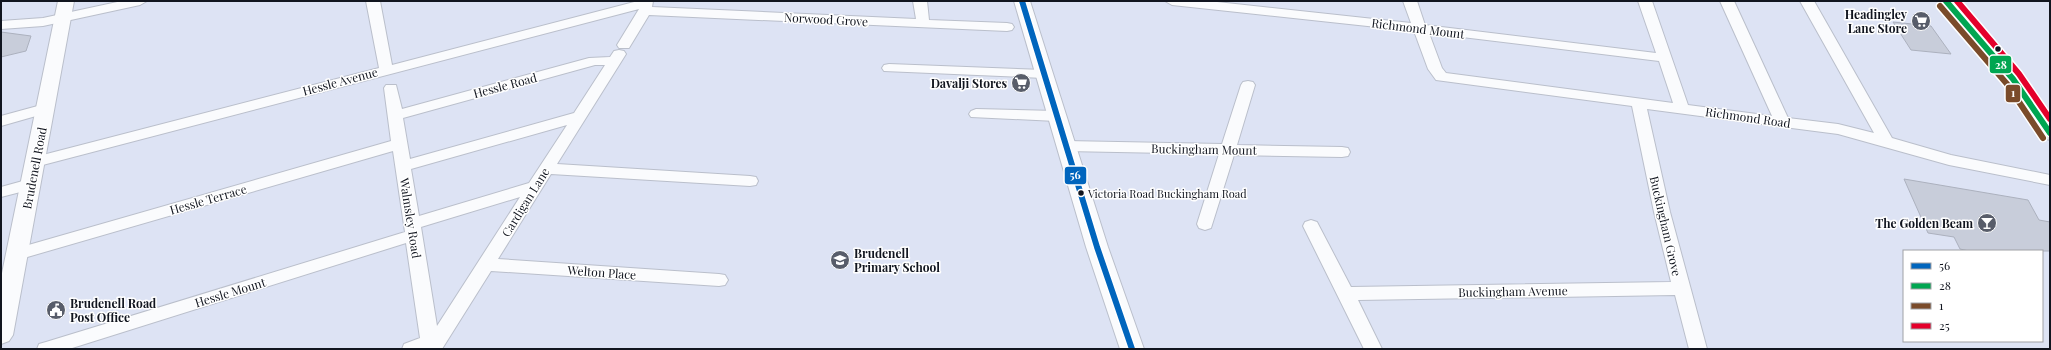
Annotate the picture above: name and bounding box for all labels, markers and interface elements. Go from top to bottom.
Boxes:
place label: Headingley Lane Store [1845,6,1908,36]
street label: Norwood Grove [783,9,869,29]
supermarket icon: Headingley Lane Store [1910,10,1932,32]
street label: Richmond Mount [1371,14,1466,42]
unlabelled marker [1993,44,2003,54]
line badge: 28 [1989,55,2012,74]
text: 28 [1995,57,2007,72]
street label: Hessle Avenue [301,63,379,99]
street label: Hessle Road [471,69,539,101]
supermarket icon: Davalji Stores [1010,72,1032,94]
place label: Davalji Stores [931,75,1007,91]
line badge: 1 [2005,84,2021,103]
text: 1 [2011,85,2015,100]
street label: Richmond Road [1704,103,1792,131]
street label: Brudenell Road [18,126,50,210]
street label: Buckingham Mount [1151,140,1258,158]
street label: Cardigan Lane [497,165,553,239]
line badge: 56 [1064,166,1087,185]
text: 56 [1069,167,1081,182]
street label: Buckingham Grove [1647,174,1685,278]
street label: Walmsley Road [397,176,425,259]
street label: Hessle Terrace [168,180,248,218]
place label: Victoria Road Buckingham Road [1087,186,1247,201]
marker: Victoria Road Buckingham Road [1076,188,1086,198]
bar icon: The Golden Beam [1976,212,1998,234]
place label: The Golden Beam [1875,215,1973,231]
place label: Brudenell Primary School [854,245,940,275]
school or university icon: Brudenell Primary School [829,249,851,271]
legend [1903,250,2043,342]
text: 56 [1939,257,1950,273]
street label: Welton Place [566,262,637,282]
street label: Hessle Mount [193,273,268,310]
text: 28 [1939,277,1951,293]
street label: Buckingham Avenue [1458,282,1568,300]
place label: Brudenell Road Post Office [70,295,156,325]
text: 1 [1939,297,1944,313]
public building icon: Brudenell Road Post Office [45,299,67,321]
text: 25 [1939,317,1950,333]

